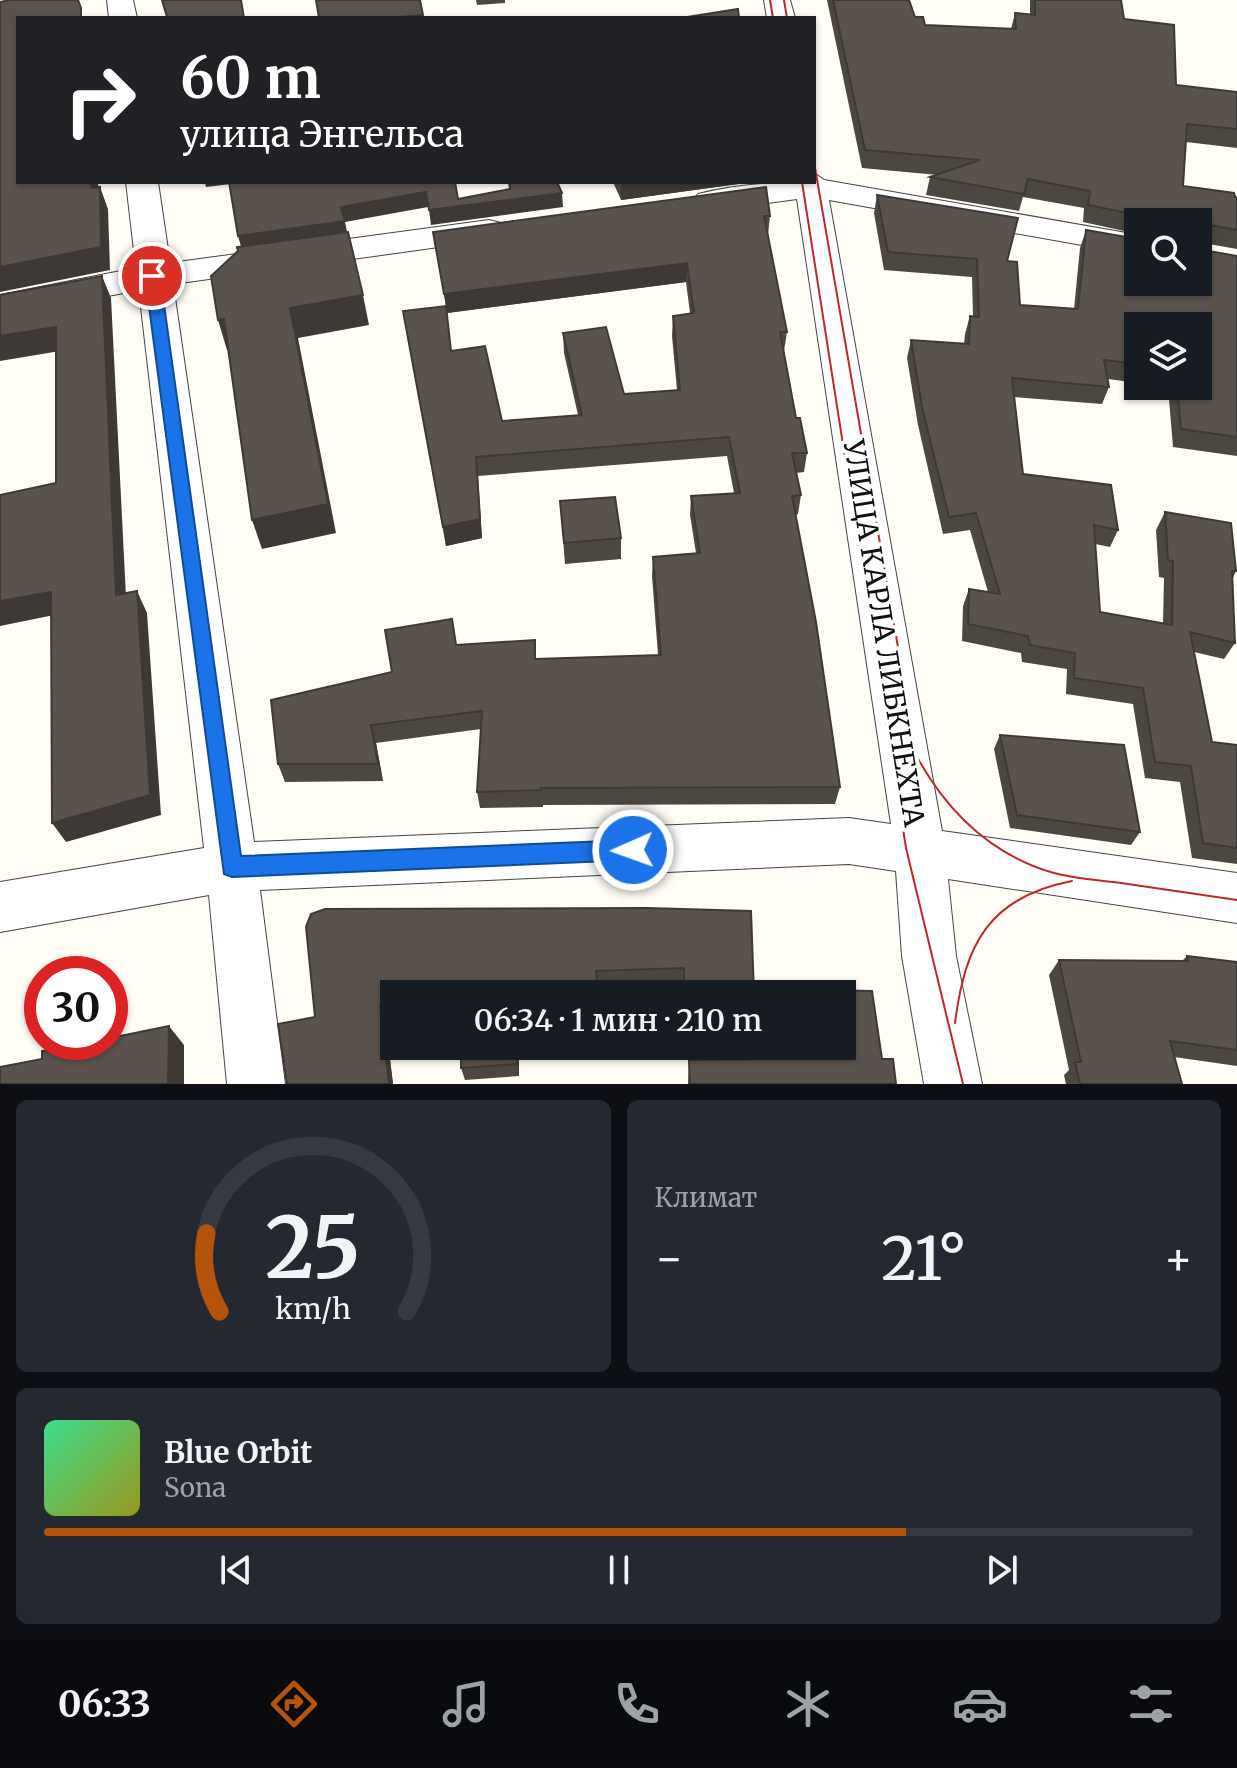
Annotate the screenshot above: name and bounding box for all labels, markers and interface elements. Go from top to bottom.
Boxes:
text: 60 m [180,43,321,113]
icon: right [48,48,152,152]
text: улица Энгельса [180,112,464,157]
map controls [1124,208,1212,400]
button: search [1124,208,1212,296]
pin [118,242,186,310]
icon: arrive [130,254,174,298]
button: layers [1124,312,1212,400]
street label: УЛИЦА КАРЛА ЛИБКНЕХТА [835,436,932,829]
position arrow [591,808,675,892]
speed limit sign: 30 [24,956,128,1060]
text: 06:34 · 1 мин · 210 m [474,1001,762,1039]
text: Климат [655,1181,757,1214]
text: 25 [266,1196,361,1301]
text: 21° [881,1221,966,1296]
text: − [655,1231,684,1286]
text: + [1164,1231,1193,1286]
text: km/h [275,1291,351,1327]
text: Blue Orbit [164,1433,312,1471]
text: Sona [164,1471,226,1504]
icon: previous [214,1548,258,1592]
icon: pause [597,1548,641,1592]
icon: next [980,1548,1024,1592]
icon: directions [266,1676,322,1732]
icon: music [438,1676,494,1732]
icon: phone [609,1676,665,1732]
icon: climate [780,1676,836,1732]
icon: car [952,1676,1008,1732]
icon: filters [1123,1676,1179,1732]
text: 06:33 [58,1682,151,1727]

